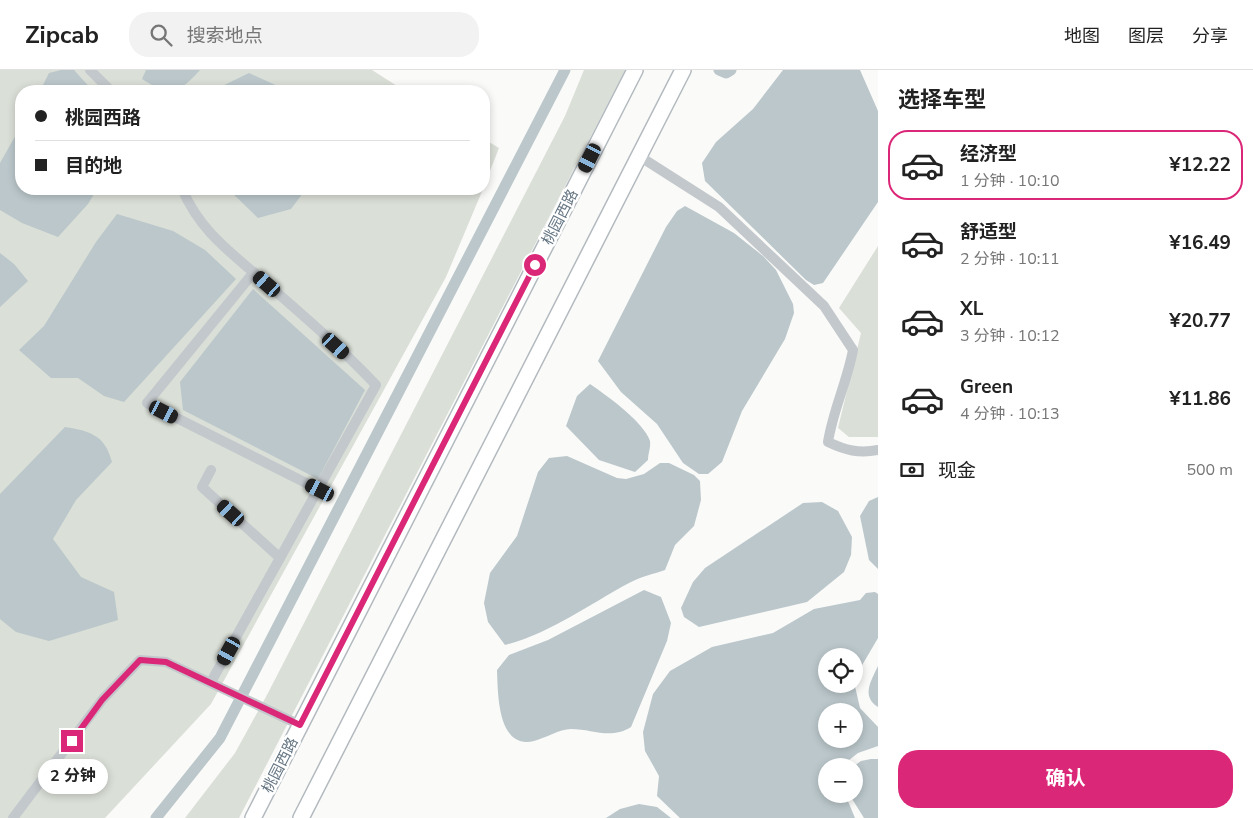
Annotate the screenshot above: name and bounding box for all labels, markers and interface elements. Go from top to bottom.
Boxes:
search box [129,12,479,57]
text: Zipcab [25,19,99,51]
icon: search [147,21,175,49]
text: 搜索地点 [187,23,263,49]
text: 地图 [1064,24,1100,48]
text: 图层 [1128,24,1164,48]
text: 分享 [1192,24,1228,48]
text: 选择车型 [898,85,986,115]
text: 桃园西路 [65,105,141,131]
car [576,141,603,175]
text: 经济型 [960,141,1017,167]
icon: car [900,143,945,188]
text: ¥12.22 [1169,152,1231,178]
text: 目的地 [65,153,122,179]
text: 1 分钟 · 10:10 [960,170,1060,192]
street label: 桃园西路 [537,186,583,248]
text: 舒适型 [960,219,1017,245]
icon: car [900,221,945,266]
text: ¥16.49 [1169,230,1231,256]
text: 2 分钟 · 10:11 [960,248,1060,270]
route start [524,254,546,276]
car [250,268,283,300]
text: XL [960,296,983,322]
icon: car [900,299,945,344]
text: ¥20.77 [1169,308,1231,334]
text: 3 分钟 · 10:12 [960,325,1060,347]
car [319,330,352,362]
text: Green [960,374,1013,400]
icon: car [900,377,945,422]
text: ¥11.86 [1169,386,1231,412]
car [147,399,180,425]
text: 4 分钟 · 10:13 [960,403,1060,425]
icon: cash [898,456,926,484]
text: 现金 [938,458,976,484]
text: 500 m [1186,459,1233,481]
car [303,477,336,503]
car [214,497,247,529]
car [215,634,242,668]
map controls [818,648,863,803]
button: locate [818,648,863,693]
button: + [818,703,863,748]
route end [61,730,83,752]
street label: 桃园西路 [257,734,303,796]
button: 确认 [898,750,1233,808]
callout: 2 分钟 [37,758,107,794]
button: − [818,758,863,803]
text: 2 分钟 [50,765,96,787]

